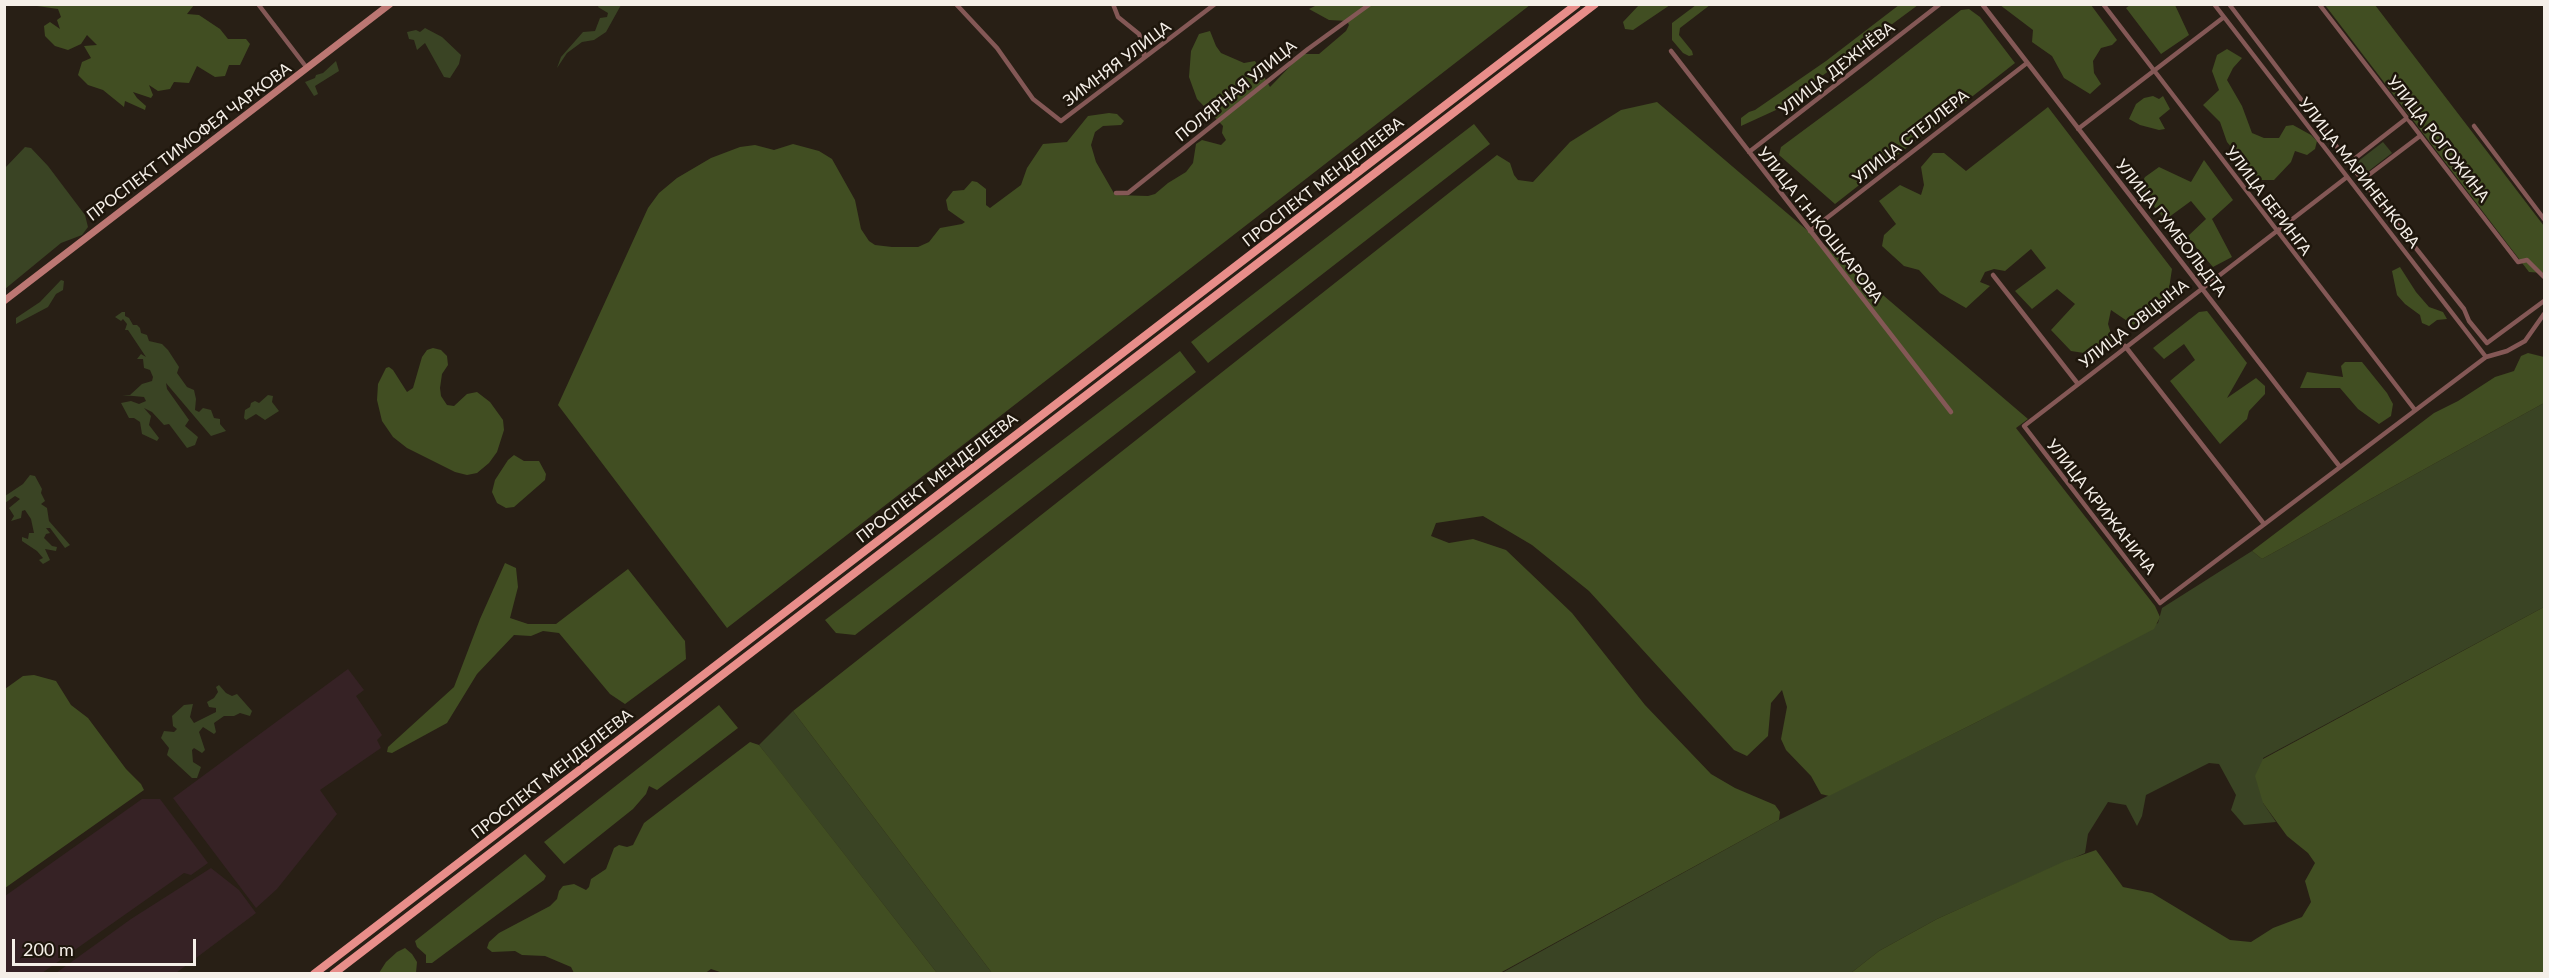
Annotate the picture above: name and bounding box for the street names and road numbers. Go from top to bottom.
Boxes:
street label: ЗИМНЯЯ УЛИЦА [1059,17,1175,111]
street label: УЛИЦА ДЕЖНЁВА [1775,18,1899,120]
street label: ПОЛЯРНАЯ УЛИЦА [1172,36,1300,146]
street label: ПРОСПЕКТ ТИМОФЕЯ ЧАРКОВА [83,59,295,225]
street label: УЛИЦА РОГОЖИНА [2383,72,2493,206]
street label: УЛИЦА СТЕЛЛЕРА [1849,86,1973,188]
street label: УЛИЦА МАРИНЕНКОВА [2294,94,2424,252]
street label: ПРОСПЕКТ МЕНДЕЛЕЕВА [1239,113,1407,251]
street label: УЛИЦА Г.Н.КОШКАРОВА [1753,143,1887,307]
street label: УЛИЦА БЕРИНГА [2221,143,2315,259]
street label: УЛИЦА ГУМБОЛЬДТА [2111,156,2231,300]
street label: УЛИЦА ОВЦЫНА [2076,275,2192,373]
street label: ПРОСПЕКТ МЕНДЕЛЕЕВА [853,409,1021,547]
street label: УЛИЦА КРИЖАНИЧА [2042,436,2160,578]
street label: ПРОСПЕКТ МЕНДЕЛЕЕВА [468,705,636,843]

